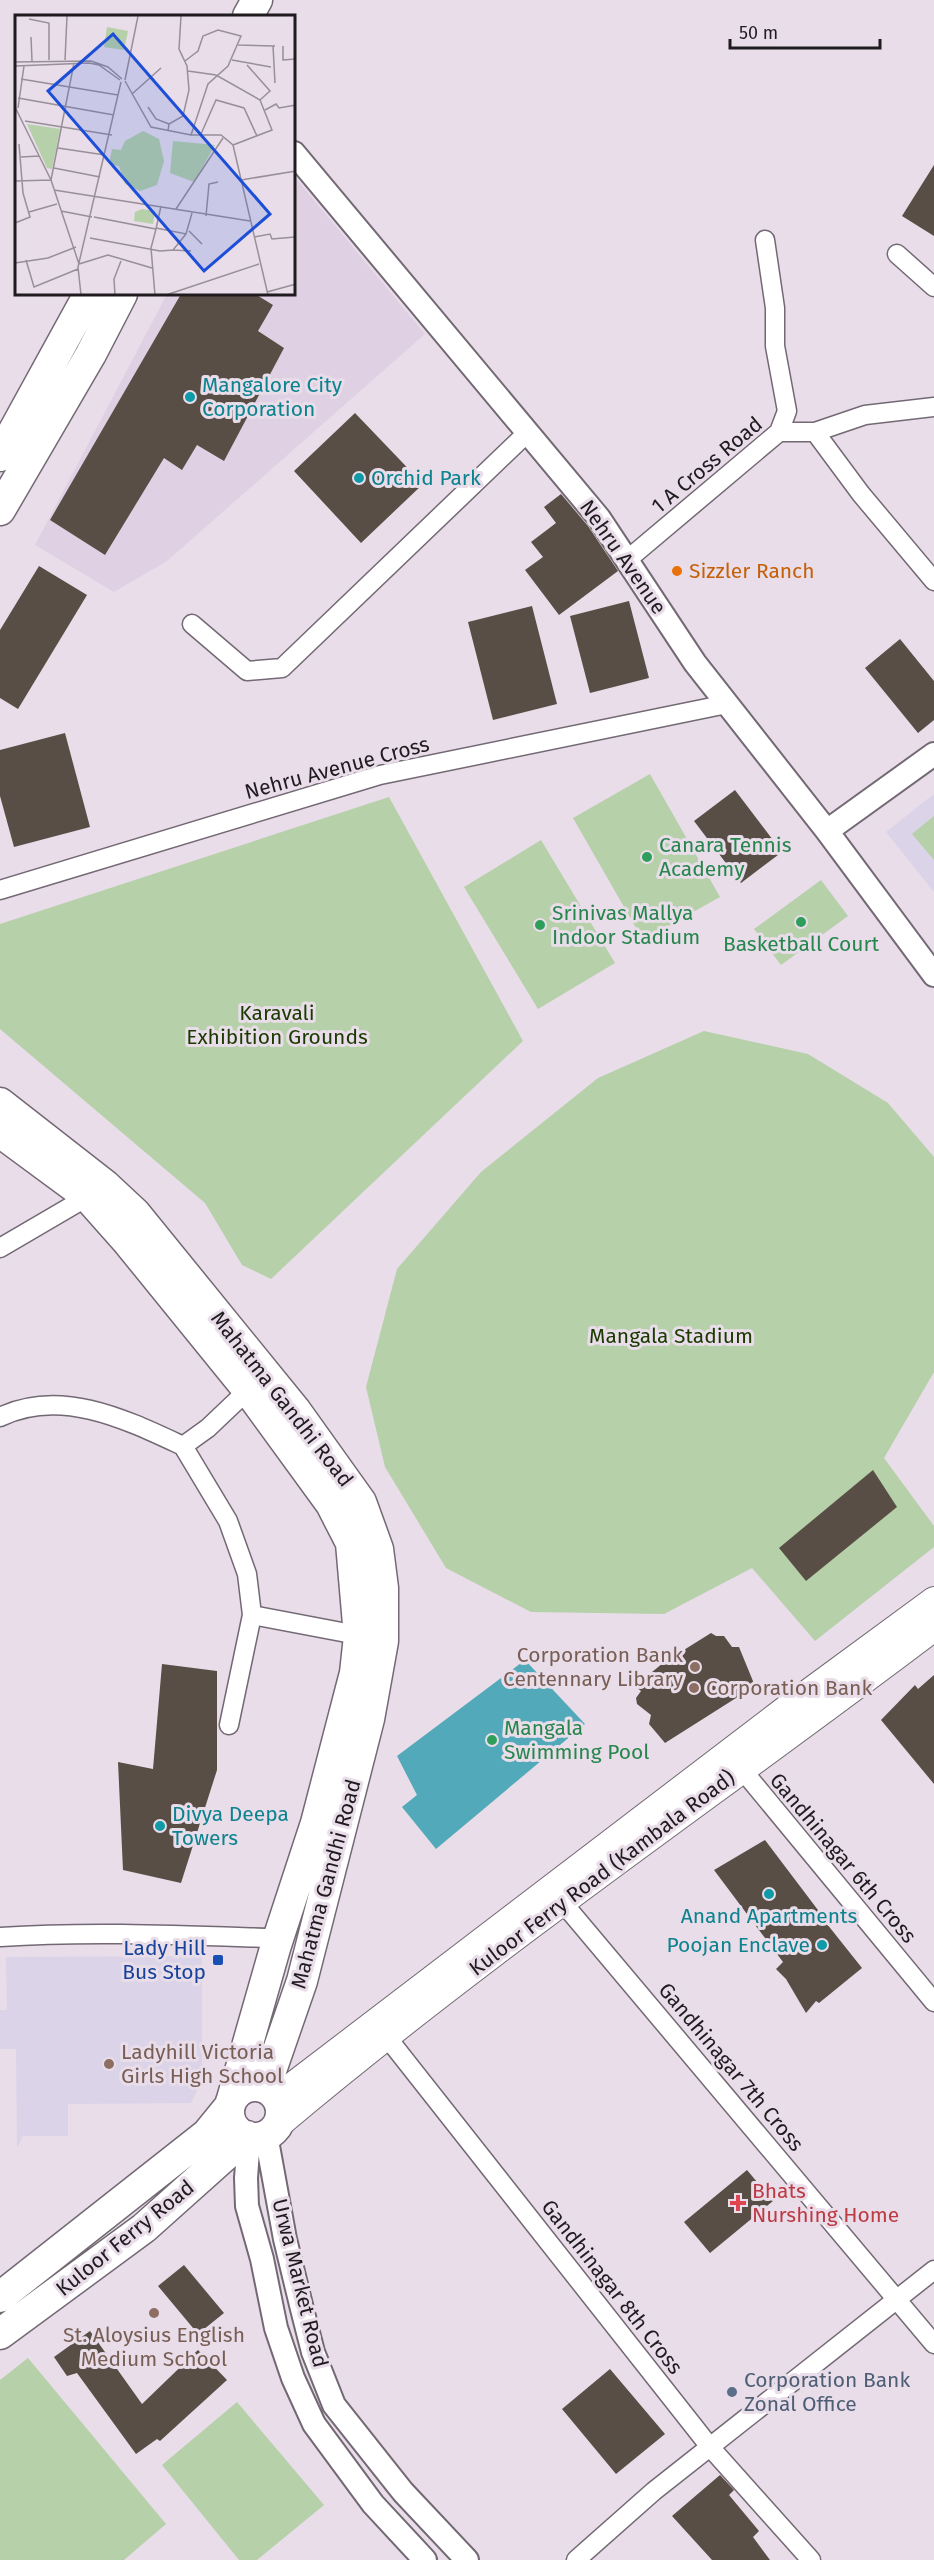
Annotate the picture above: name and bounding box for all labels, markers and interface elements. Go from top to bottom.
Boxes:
scale bar [730,12,880,50]
inset map [15,15,296,296]
text: 50 m [739,22,778,44]
place label: Mangalore City Corporation [202,372,343,422]
marker: Mangalore City Corporation [183,390,197,404]
street label: 1 A Cross Road [646,411,768,519]
place label: Orchid Park [371,465,481,491]
marker: Orchid Park [352,471,366,485]
street label: Nehru Avenue [574,495,672,619]
place label: Sizzler Ranch [689,558,814,584]
marker: Sizzler Ranch [670,564,684,578]
street label: Nehru Avenue Cross [242,731,432,805]
place label: Canara Tennis Academy [659,832,792,882]
marker: Canara Tennis Academy [640,850,654,864]
place label: Srinivas Mallya Indoor Stadium [552,900,700,950]
marker: Basketball Court [794,915,808,929]
marker: Srinivas Mallya Indoor Stadium [533,918,547,932]
place label: Basketball Court [723,931,880,957]
park label: Karavali Exhibition Grounds [186,1000,368,1050]
street label: Mahatma Gandhi Road [205,1306,359,1492]
park label: Mangala Stadium [589,1323,753,1349]
place label: Corporation Bank Centennary Library [503,1642,684,1692]
marker: Corporation Bank Centennary Library [688,1660,702,1674]
place label: Corporation Bank [706,1675,872,1701]
marker: Corporation Bank [687,1681,701,1695]
place label: Mangala Swimming Pool [504,1715,649,1765]
marker: Mangala Swimming Pool [485,1733,499,1747]
street label: Kuloor Ferry Road (Kambala Road) [464,1765,740,1981]
street label: Gandhinagar 6th Cross [764,1768,922,1949]
street label: Mahatma Gandhi Road [286,1776,366,1992]
place label: Divya Deepa Towers [172,1801,289,1851]
marker: Divya Deepa Towers [153,1819,167,1833]
marker: Anand Apartments [762,1887,776,1901]
place label: Anand Apartments [681,1903,858,1929]
place label: Poojan Enclave [667,1932,810,1958]
place label: Lady Hill Bus Stop [122,1935,206,1985]
marker: Poojan Enclave [815,1938,829,1952]
marker: Lady Hill Bus Stop [211,1953,225,1967]
street label: Gandhinagar 7th Cross [653,1977,809,2157]
place label: Ladyhill Victoria Girls High School [121,2039,283,2089]
marker: Ladyhill Victoria Girls High School [102,2057,116,2071]
street label: Kuloor Ferry Road [51,2174,199,2302]
place label: Bhats Nurshing Home [752,2178,899,2228]
street label: Gandhinagar 8th Cross [536,2194,688,2380]
marker: Bhats Nurshing Home [729,2194,747,2212]
street label: Urwa Market Road [266,2196,334,2370]
marker: St. Aloysius English Medium School [147,2306,161,2320]
place label: St. Aloysius English Medium School [63,2322,245,2372]
place label: Corporation Bank Zonal Office [744,2367,910,2417]
marker: Corporation Bank Zonal Office [725,2385,739,2399]

